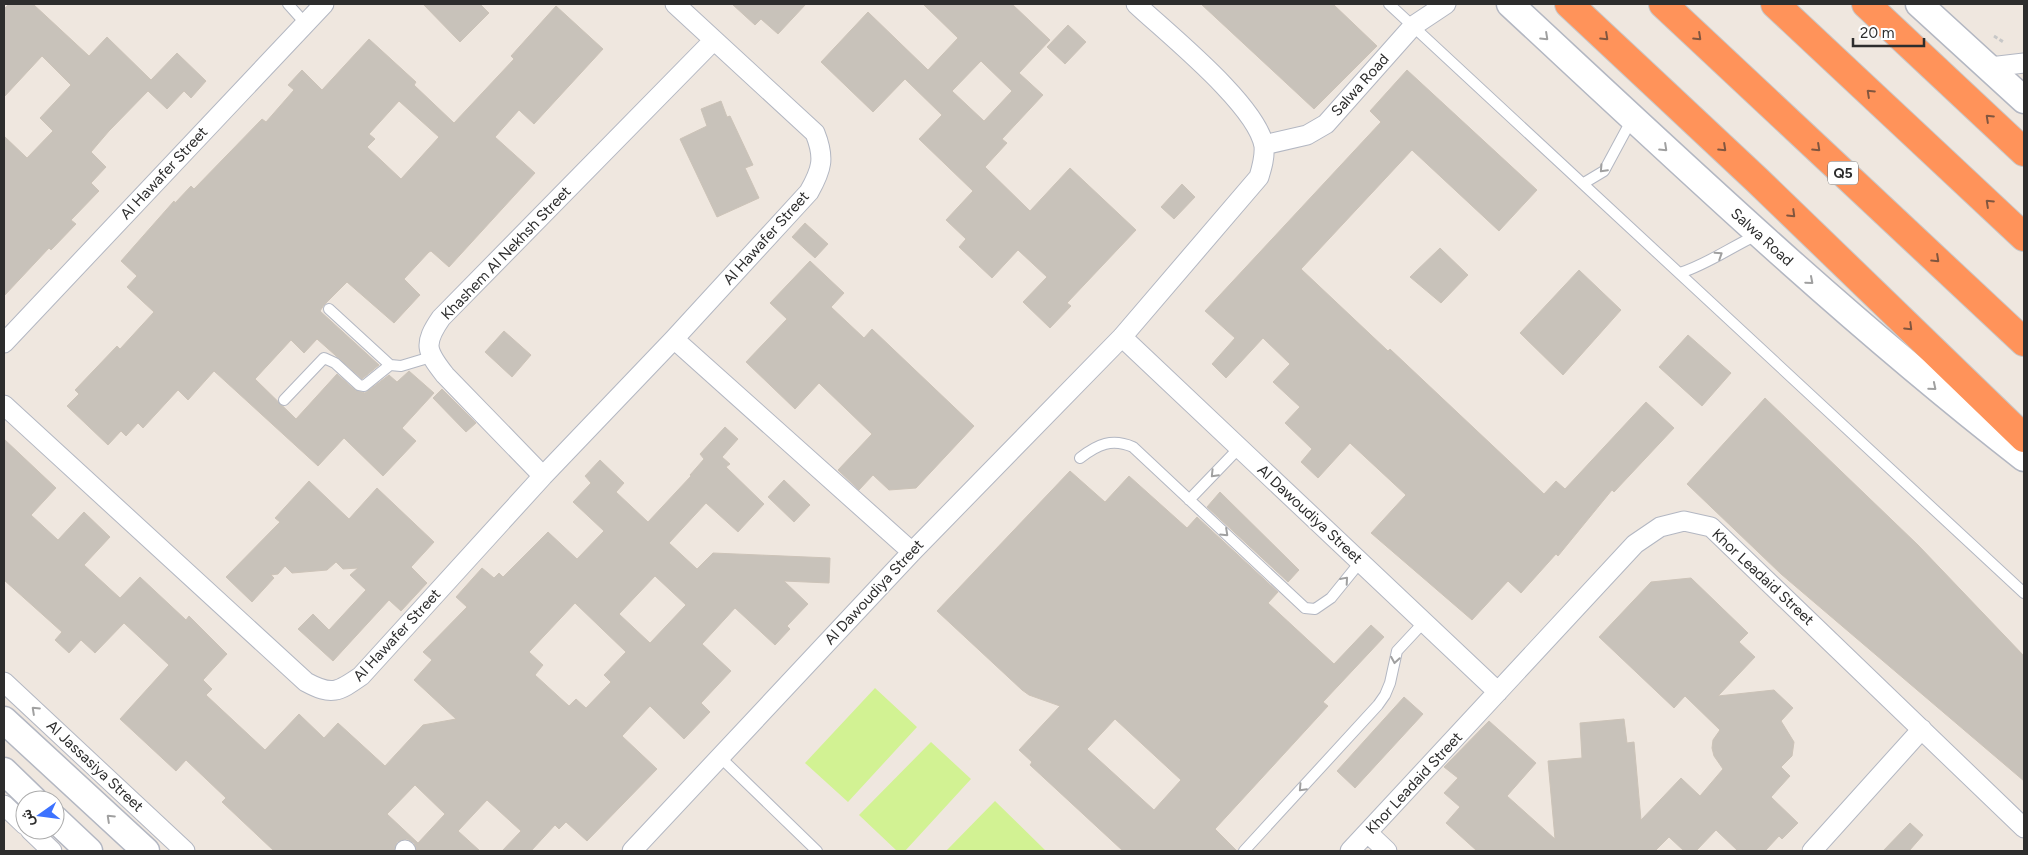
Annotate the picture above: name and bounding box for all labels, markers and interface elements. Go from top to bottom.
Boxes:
scale bar [1853,15,1924,47]
text: 20 m [1860,24,1894,42]
one-way arrow [1540,31,1549,40]
one-way arrow [1599,31,1608,40]
one-way arrow [1693,31,1702,40]
street label: Salwa Road [1327,50,1393,120]
one-way arrow [1866,90,1875,99]
one-way arrow [1985,115,1994,124]
street label: Al Hawafer Street [117,123,212,223]
one-way arrow [1659,142,1668,151]
one-way arrow [1718,142,1727,151]
one-way arrow [1811,142,1820,151]
road number: Q5 [1828,162,1858,184]
one-way arrow [1600,163,1609,172]
street label: Khashem Al Nekhsh Street [437,182,575,324]
street label: Al Hawafer Street [719,187,813,288]
one-way arrow [1985,200,1994,209]
street label: Salwa Road [1727,204,1797,270]
one-way arrow [1786,208,1795,217]
one-way arrow [1714,252,1723,261]
one-way arrow [1930,253,1939,262]
one-way arrow [1805,275,1814,284]
one-way arrow [1903,321,1912,330]
one-way arrow [1928,381,1937,390]
street label: Al Dawoudiya Street [1254,461,1366,568]
one-way arrow [1211,469,1220,478]
street label: Khor Leadaid Street [1708,525,1818,629]
one-way arrow [1219,527,1228,536]
street label: Al Dawoudiya Street [821,536,928,648]
one-way arrow [1339,576,1348,585]
street label: Al Hawafer Street [350,585,445,685]
one-way arrow [1391,655,1401,664]
one-way arrow [31,707,40,716]
street label: Al Jassasiya Street [43,717,147,816]
street label: Khor Leadaid Street [1362,728,1466,838]
one-way arrow [1298,783,1307,792]
north arrow [15,790,65,840]
text: ش [18,808,38,828]
one-way arrow [106,815,115,824]

